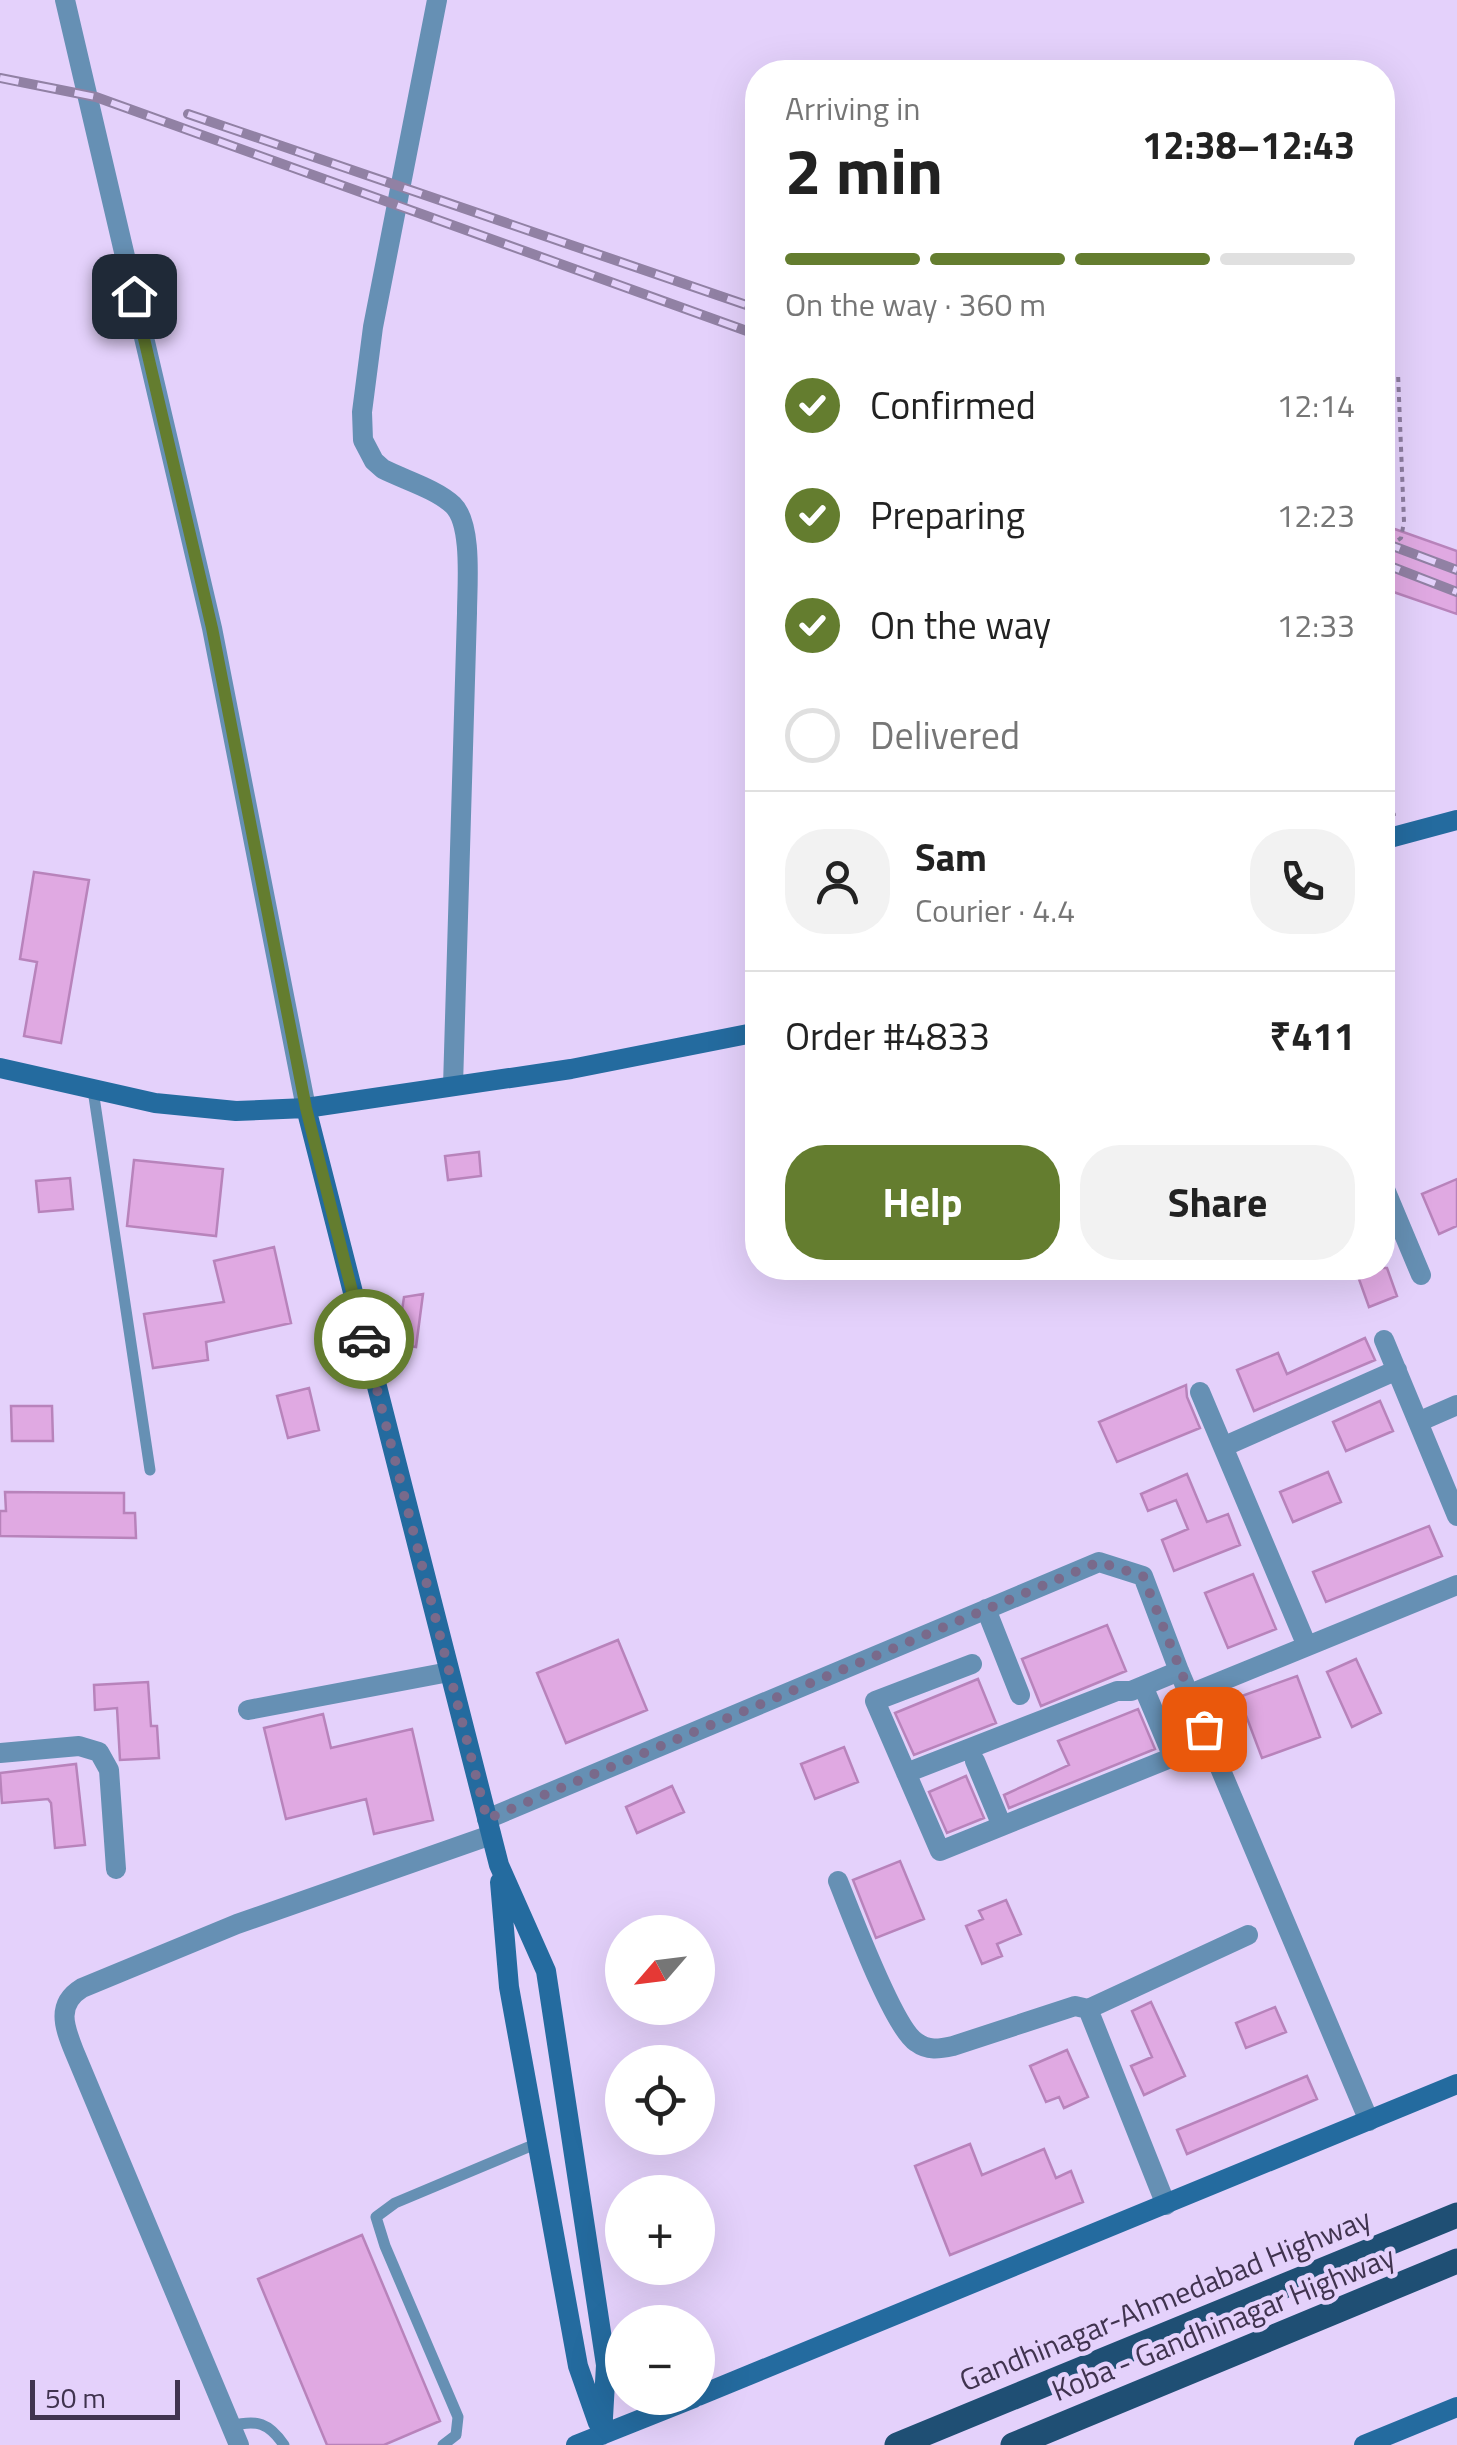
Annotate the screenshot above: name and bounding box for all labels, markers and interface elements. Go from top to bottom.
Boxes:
text: Arriving in [785,84,921,132]
text: 12:38–12:43 [1142,116,1355,174]
text: 2 min [785,120,943,219]
pin [92,254,177,339]
icon: home [107,269,162,324]
text: On the way · 360 m [785,280,1046,328]
text: Confirmed [870,376,1036,434]
icon: check [785,378,840,433]
text: 12:14 [1276,381,1355,429]
text: Preparing [870,486,1025,544]
icon: check [785,488,840,543]
text: 12:23 [1276,491,1355,539]
text: On the way [870,596,1051,654]
icon: check [785,598,840,653]
text: 12:33 [1276,601,1355,649]
text: Delivered [870,706,1020,764]
text: Sam [915,828,987,886]
button: person [785,829,890,934]
button: phone [1250,829,1355,934]
text: Courier · 4.4 [915,886,1075,934]
text: Order #4833 [785,1007,990,1065]
text: ₹411 [1269,1007,1355,1065]
button: Help [785,1145,1060,1260]
button: Share [1080,1145,1355,1260]
courier [314,1289,414,1389]
icon: car [337,1312,392,1367]
pin [1162,1687,1247,1772]
icon: bag [1177,1702,1232,1757]
north arrow [605,1915,715,2025]
map controls [605,1915,715,2415]
button: locate [605,2045,715,2155]
button: + [605,2175,715,2285]
street label: Gandhinagar-Ahmedabad Highway [952,2195,1378,2403]
street label: Koba - Gandhinagar Highway [1044,2233,1402,2413]
button: − [605,2305,715,2415]
scale bar [30,2375,180,2420]
text: 50 m [45,2376,106,2419]

